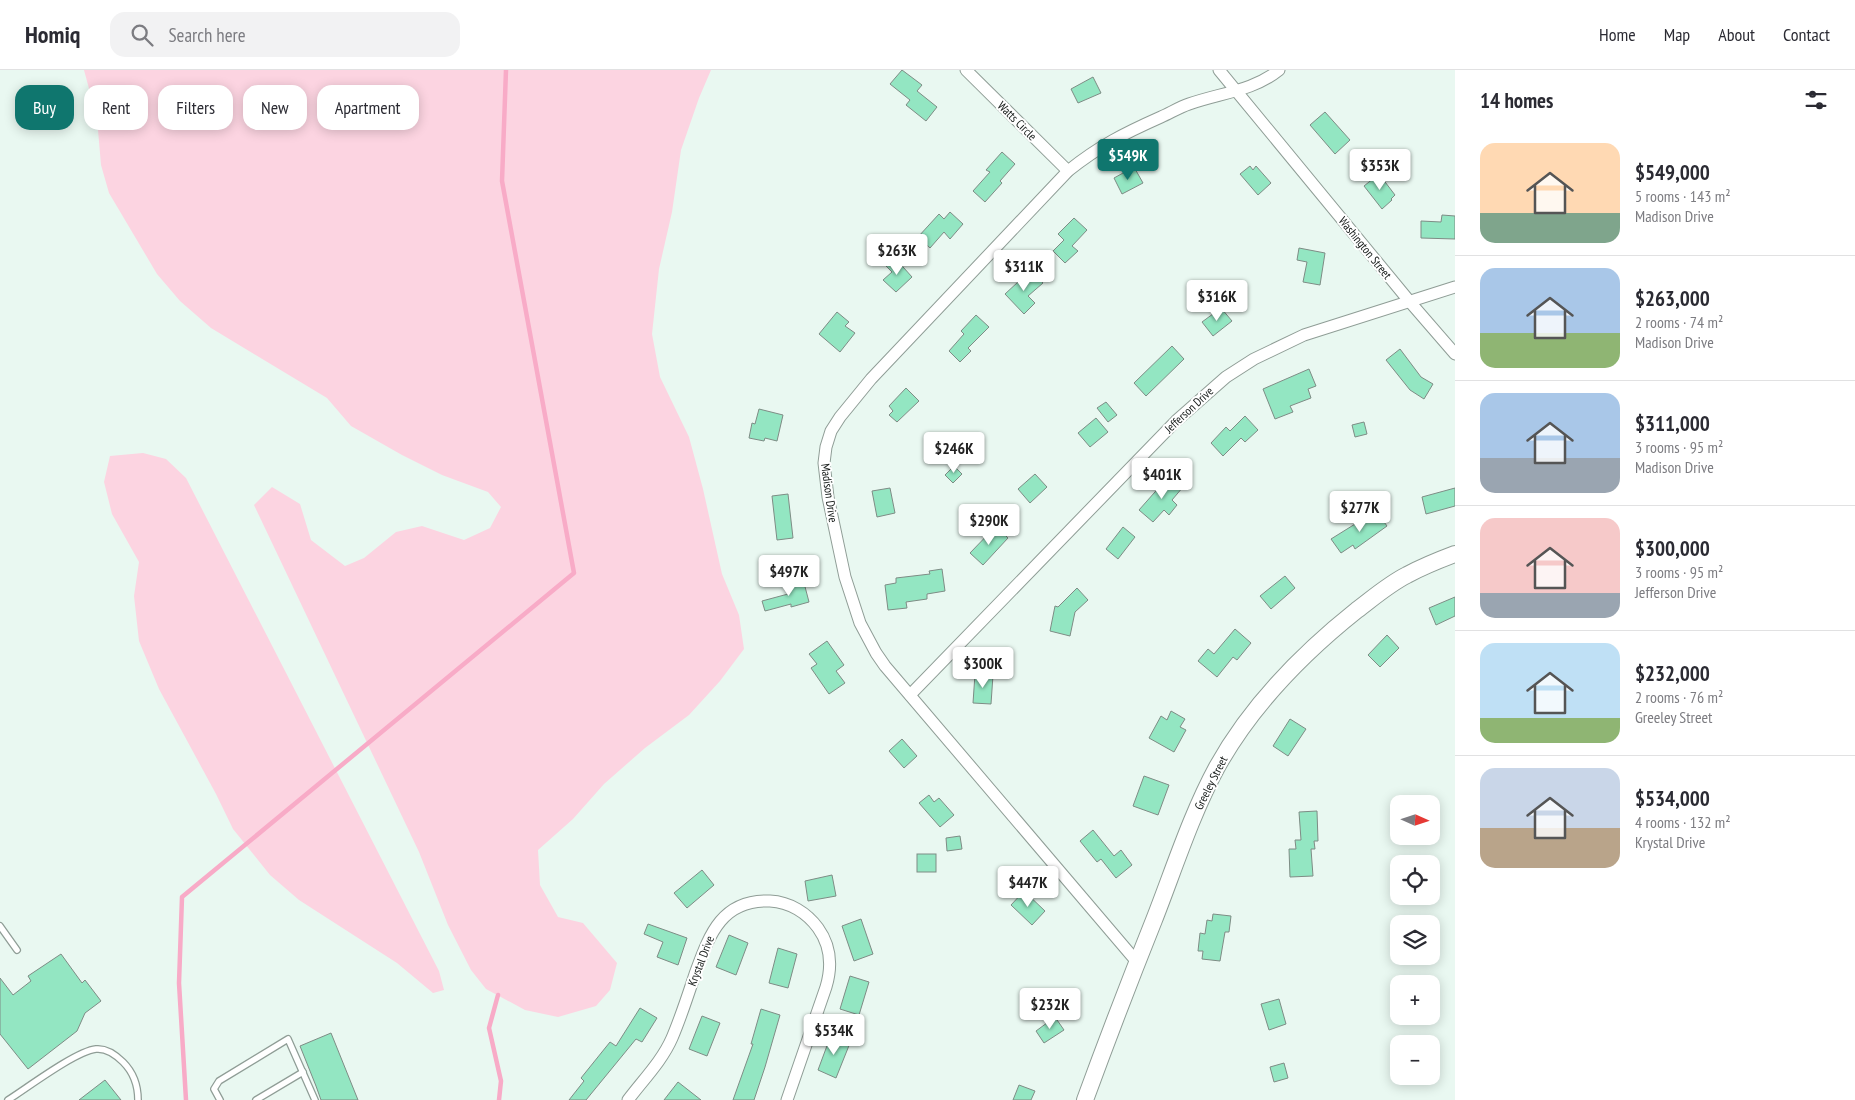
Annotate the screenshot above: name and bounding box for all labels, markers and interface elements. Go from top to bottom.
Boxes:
search box [110,12,460,57]
text: Homiq [25,19,80,50]
icon: search [128,21,156,49]
text: Search here [168,23,246,47]
text: Home [1599,23,1636,46]
text: Map [1664,23,1690,46]
text: About [1718,23,1755,46]
text: Contact [1783,23,1830,46]
chip: Buy [15,85,74,130]
chip: Rent [84,85,148,130]
chip: Filters [158,85,233,130]
chip: New [243,85,307,130]
chip: Apartment [317,85,419,130]
icon: filters [1802,86,1830,114]
text: 14 homes [1480,87,1553,114]
street label: Watts Circle [995,98,1040,143]
pin: $549K [1093,138,1163,181]
text: $549K [1109,145,1147,165]
pin: $353K [1345,148,1415,191]
text: $353K [1361,155,1399,175]
text: $549,000 [1635,159,1710,186]
icon: home [1520,163,1580,223]
text: 5 rooms · 143 m² [1635,186,1731,206]
text: Madison Drive [1635,206,1714,226]
street label: Washington Street [1336,213,1396,282]
pin: $263K [862,234,932,276]
text: $263K [878,240,916,260]
pin: $311K [989,250,1059,292]
text: $311K [1005,256,1043,276]
pin: $316K [1182,280,1252,322]
text: $263,000 [1635,285,1710,312]
text: $316K [1198,286,1236,306]
icon: home [1520,288,1580,348]
text: 2 rooms · 74 m² [1635,312,1723,332]
text: Madison Drive [1635,332,1714,352]
street label: Jefferson Drive [1160,383,1216,437]
text: $311,000 [1635,410,1710,437]
icon: home [1520,413,1580,473]
pin: $246K [919,432,989,474]
text: 3 rooms · 95 m² [1635,437,1723,457]
text: $246K [935,438,973,458]
text: Madison Drive [1635,457,1714,477]
pin: $401K [1127,458,1197,500]
street label: Madison Drive [818,463,841,523]
text: $401K [1143,464,1181,484]
pin: $277K [1325,490,1395,533]
text: $277K [1341,497,1379,517]
pin: $290K [954,504,1024,546]
text: $290K [970,510,1008,530]
text: $300,000 [1635,535,1710,562]
icon: home [1520,538,1580,598]
pin: $497K [754,554,824,597]
text: $497K [770,561,808,581]
text: 3 rooms · 95 m² [1635,562,1723,582]
text: Jefferson Drive [1635,582,1716,602]
pin: $300K [948,646,1018,689]
text: $300K [964,653,1002,673]
text: $232,000 [1635,660,1710,687]
icon: home [1520,663,1580,723]
text: 2 rooms · 76 m² [1635,687,1723,707]
text: Greeley Street [1635,707,1712,727]
street label: Greeley Street [1191,753,1231,812]
text: $534,000 [1635,785,1710,812]
icon: home [1520,788,1580,848]
north arrow [1390,795,1440,845]
map controls [1390,795,1440,1085]
text: 4 rooms · 132 m² [1635,812,1731,832]
text: Krystal Drive [1635,832,1705,852]
button: locate [1390,855,1440,905]
pin: $447K [993,866,1063,908]
text: $447K [1009,872,1047,892]
button: layers [1390,915,1440,965]
street label: Krystal Drive [684,933,717,988]
button: + [1390,975,1440,1025]
pin: $232K [1015,988,1085,1030]
text: $232K [1031,994,1069,1014]
pin: $534K [799,1014,869,1056]
text: $534K [815,1020,853,1040]
button: − [1390,1035,1440,1085]

